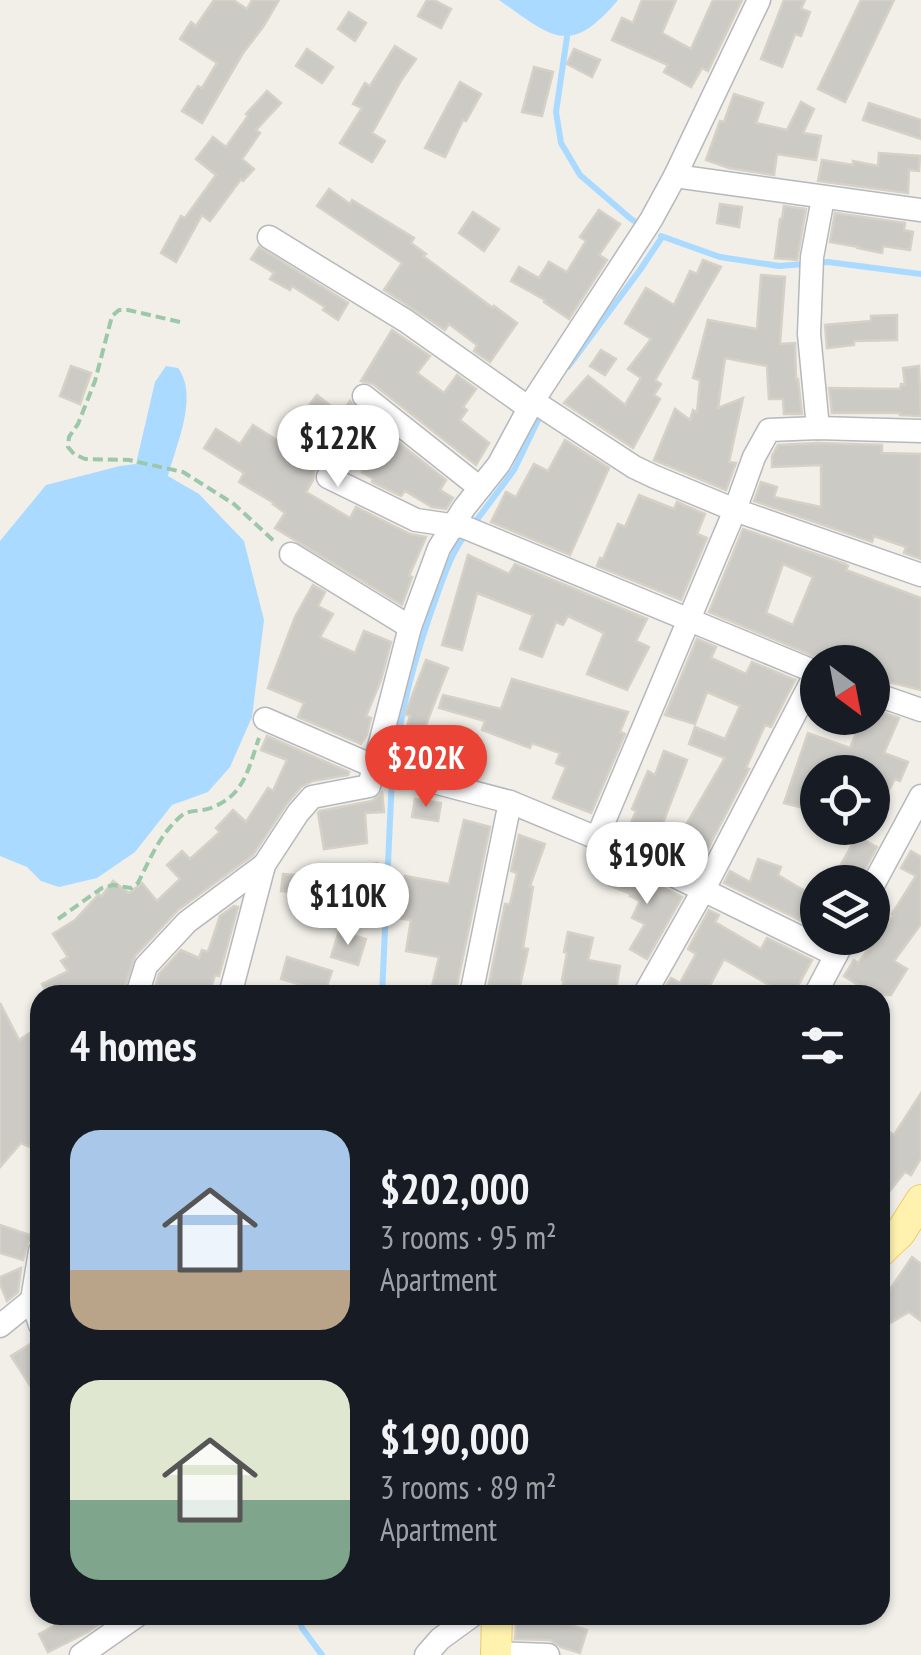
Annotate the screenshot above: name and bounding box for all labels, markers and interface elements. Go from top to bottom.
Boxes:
pin: $122K [268,405,408,490]
text: $122K [299,416,377,458]
north arrow [800,645,890,735]
map controls [800,645,890,955]
pin: $202K [356,725,496,810]
text: $202K [387,736,465,778]
button: locate [800,755,890,845]
pin: $190K [577,822,717,907]
text: $190K [608,833,686,875]
pin: $110K [278,863,418,948]
button: layers [800,865,890,955]
text: $110K [309,874,387,916]
text: 4 homes [70,1018,197,1073]
icon: filters [795,1018,850,1073]
text: $202,000 [380,1161,530,1216]
icon: home [150,1170,270,1290]
text: 3 rooms · 95 m² [380,1216,557,1258]
text: Apartment [380,1258,497,1300]
text: $190,000 [380,1411,530,1466]
icon: home [150,1420,270,1540]
text: 3 rooms · 89 m² [380,1466,557,1508]
text: Apartment [380,1508,497,1550]

